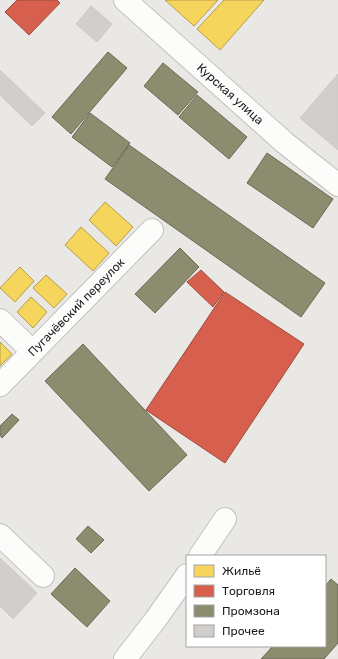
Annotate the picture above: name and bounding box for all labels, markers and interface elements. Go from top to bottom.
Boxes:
street label: Курская улица [194,61,266,127]
street label: Пугачёвский переулок [25,255,128,359]
legend [186,555,326,647]
text: Жильё [222,564,261,578]
text: Торговля [222,584,275,598]
text: Промзона [222,604,280,618]
text: Прочее [222,624,265,638]

